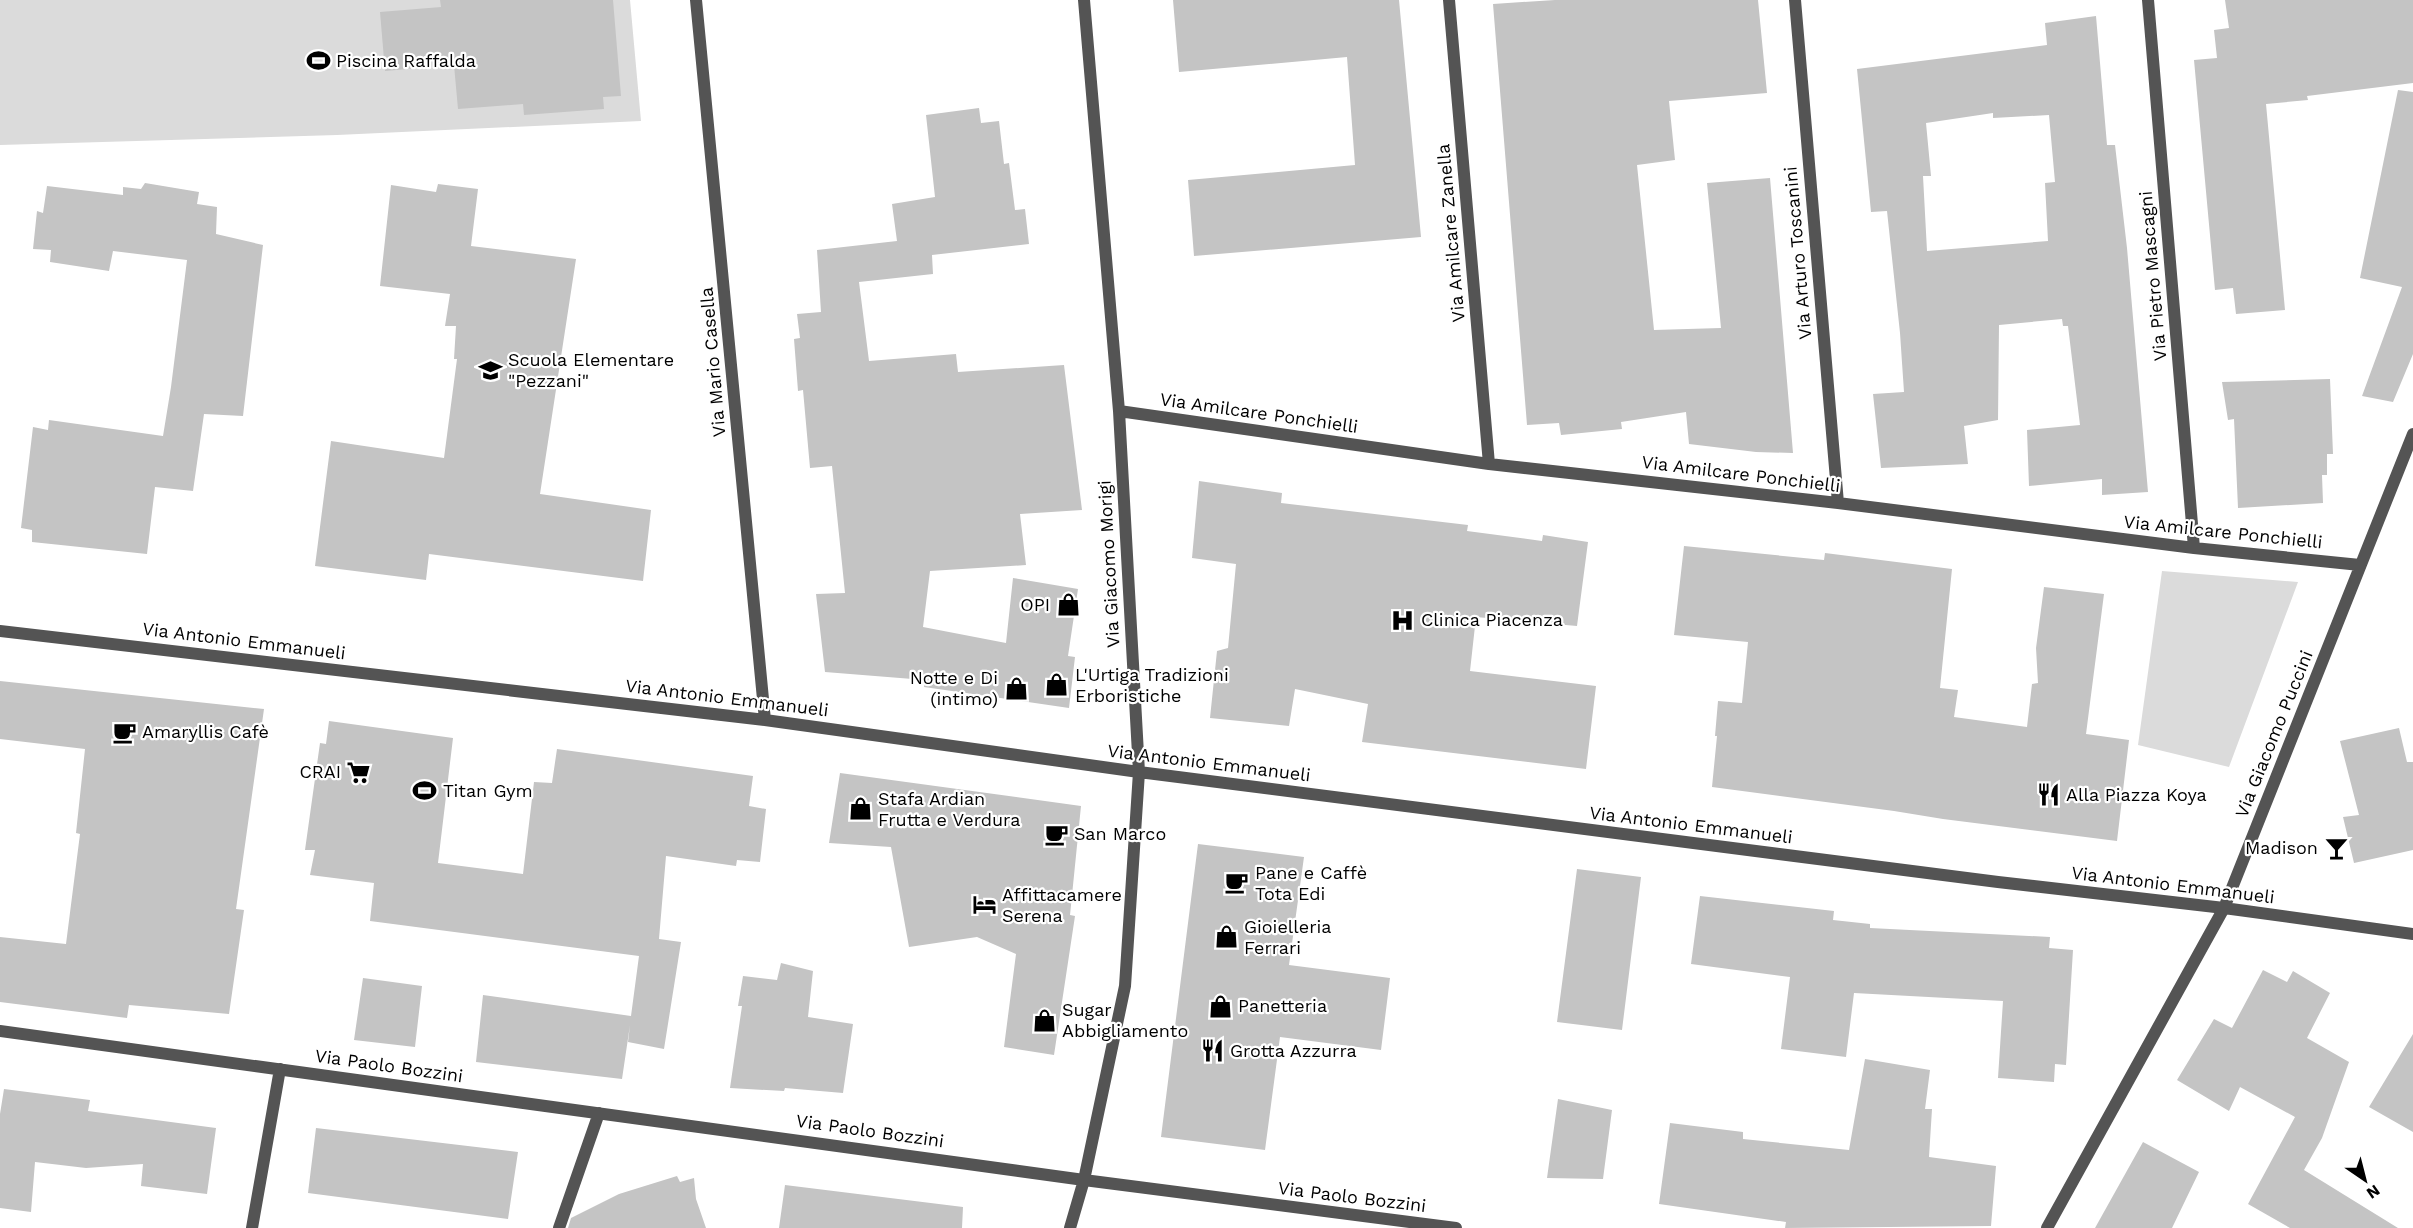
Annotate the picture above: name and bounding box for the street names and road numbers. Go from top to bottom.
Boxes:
street label: Via Amilcare Zanella [1432,143,1469,323]
street label: Via Arturo Toscanini [1779,166,1816,341]
street label: Via Pietro Mascagni [2135,190,2170,362]
street label: Via Mario Casella [695,286,730,438]
street label: Via Amilcare Ponchielli [1159,388,1359,437]
street label: Via Amilcare Ponchielli [1641,451,1841,496]
street label: Via Giacomo Morigi [1094,480,1123,648]
street label: Via Amilcare Ponchielli [2123,511,2323,552]
street label: Via Antonio Emmanueli [141,618,347,663]
street label: Via Giacomo Puccini [2230,647,2317,820]
street label: Via Antonio Emmanueli [624,675,830,720]
street label: Via Antonio Emmanueli [1106,740,1312,785]
street label: Via Antonio Emmanueli [1588,802,1794,847]
street label: Via Antonio Emmanueli [2070,862,2276,907]
street label: Via Paolo Bozzini [314,1045,464,1086]
street label: Via Paolo Bozzini [795,1110,945,1151]
street label: Via Paolo Bozzini [1277,1177,1427,1216]

